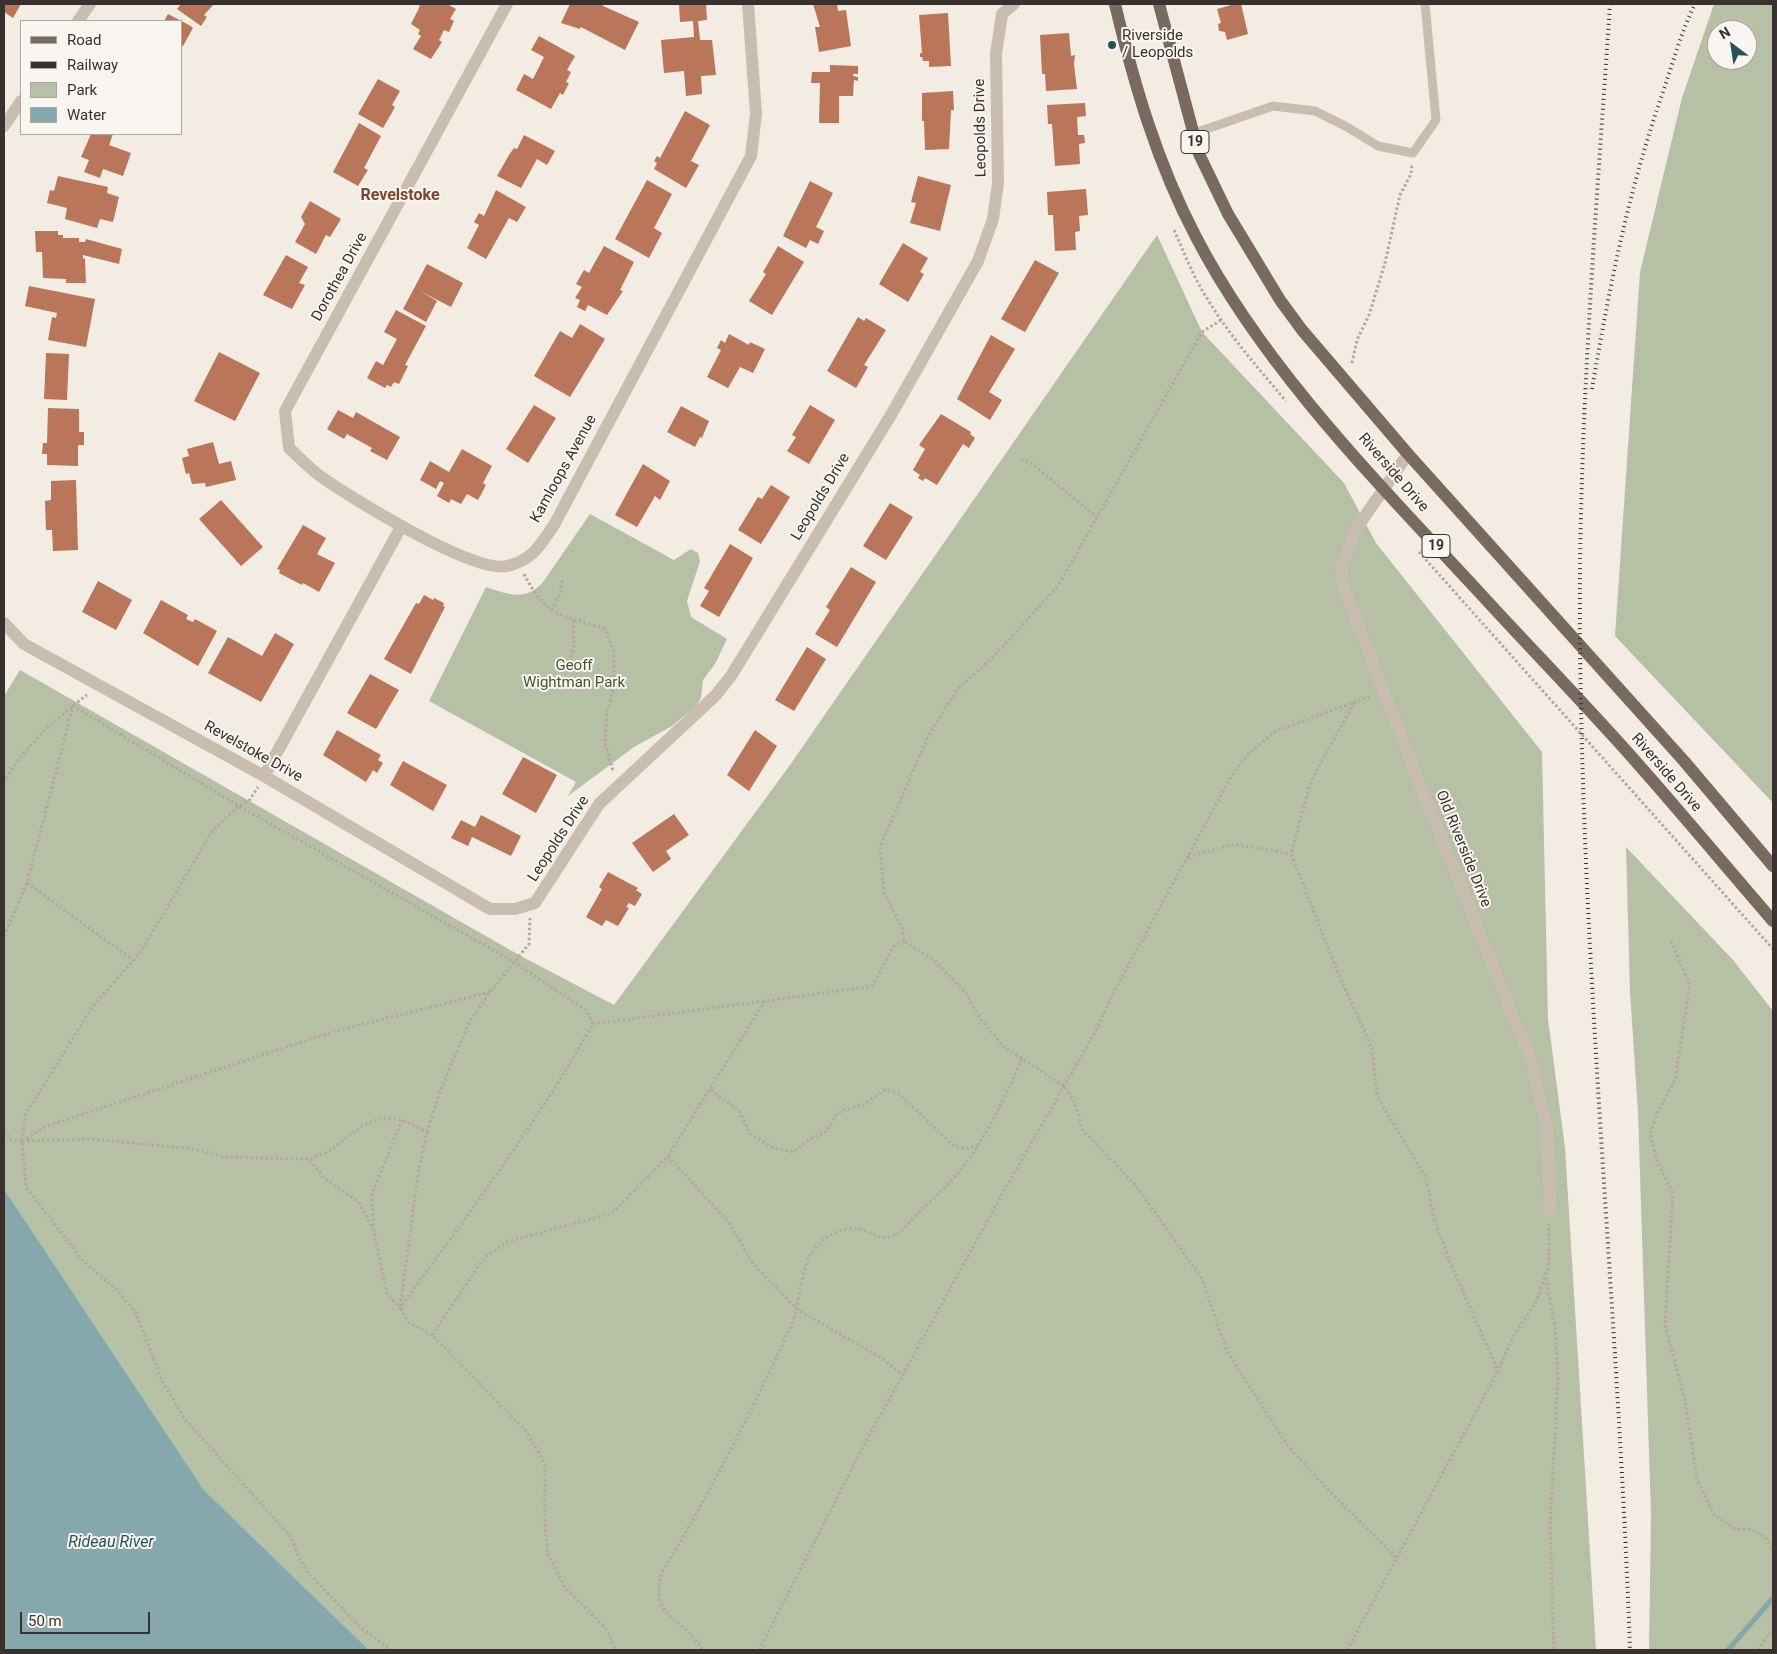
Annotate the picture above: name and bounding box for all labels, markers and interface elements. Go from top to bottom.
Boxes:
legend [20,20,182,135]
north arrow [1707,20,1757,70]
text: N [1716,24,1733,42]
place label: Riverside / Leopolds [1122,27,1193,62]
text: Road [67,31,101,49]
marker: Riverside / Leopolds [1106,39,1118,51]
text: Railway [67,56,118,74]
street label: Leopolds Drive [971,78,991,178]
text: Park [67,81,97,99]
text: Water [67,106,106,124]
road number: 19 [1181,130,1209,154]
district label: Revelstoke [360,186,440,206]
street label: Dorothea Drive [308,230,372,324]
street label: Kamloops Avenue [527,412,601,526]
street label: Riverside Drive [1354,430,1432,516]
street label: Leopolds Drive [788,450,854,544]
road number: 19 [1422,534,1450,558]
park label: Geoff Wightman Park [523,657,625,692]
street label: Revelstoke Drive [201,718,305,786]
street label: Riverside Drive [1627,730,1705,816]
street label: Old Riverside Drive [1431,788,1495,910]
street label: Leopolds Drive [525,793,593,885]
water label: Rideau River [68,1533,154,1553]
scale bar [22,1602,152,1634]
text: 50 m [28,1612,62,1630]

